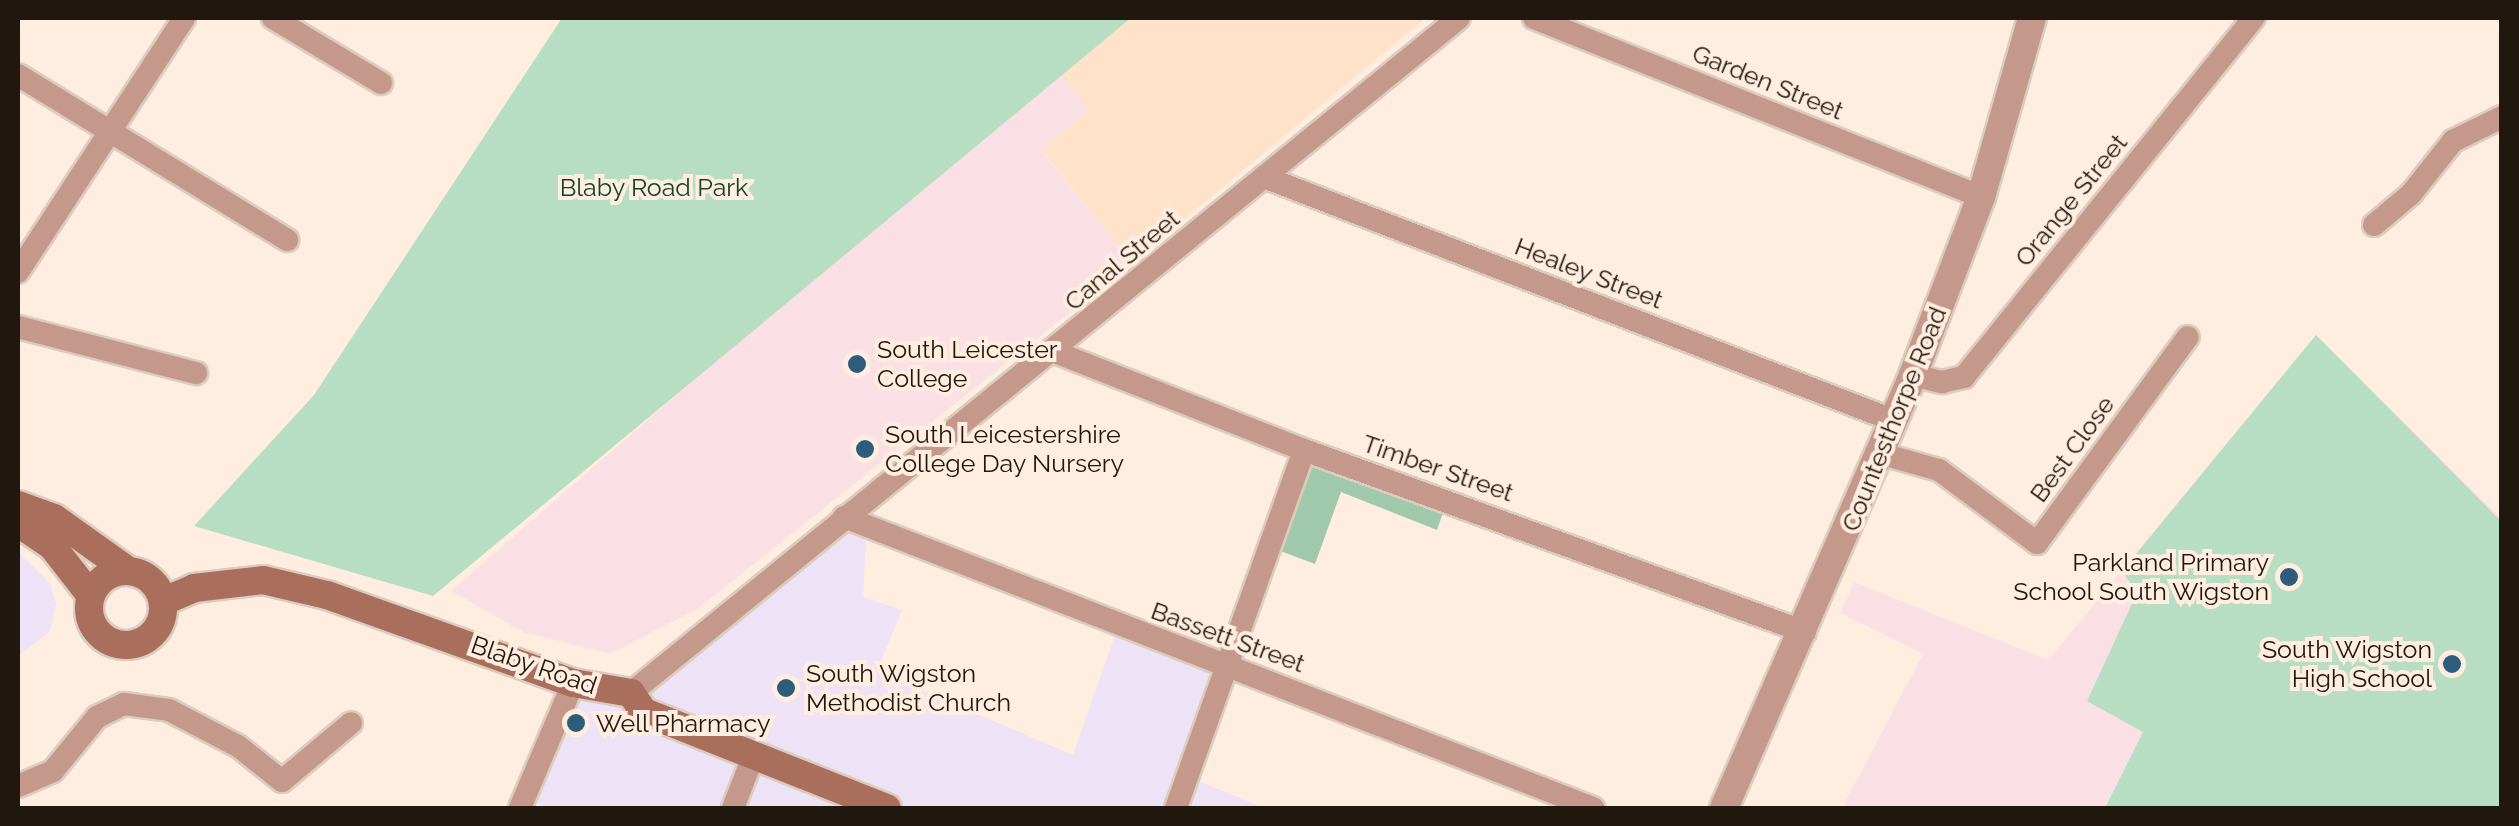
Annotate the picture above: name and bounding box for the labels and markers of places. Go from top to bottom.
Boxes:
place label: South Leicester College [877,335,1058,394]
marker: South Leicester College [846,353,868,375]
place label: South Leicestershire College Day Nursery [885,420,1125,479]
marker: South Leicestershire College Day Nursery [854,438,876,460]
place label: Parkland Primary School South Wigston [2012,548,2269,607]
marker: Parkland Primary School South Wigston [2278,566,2300,588]
place label: South Wigston High School [2261,635,2432,694]
marker: South Wigston High School [2441,653,2463,675]
place label: South Wigston Methodist Church [806,659,1011,718]
marker: South Wigston Methodist Church [775,677,797,699]
place label: Well Pharmacy [596,708,771,738]
marker: Well Pharmacy [565,712,587,734]

